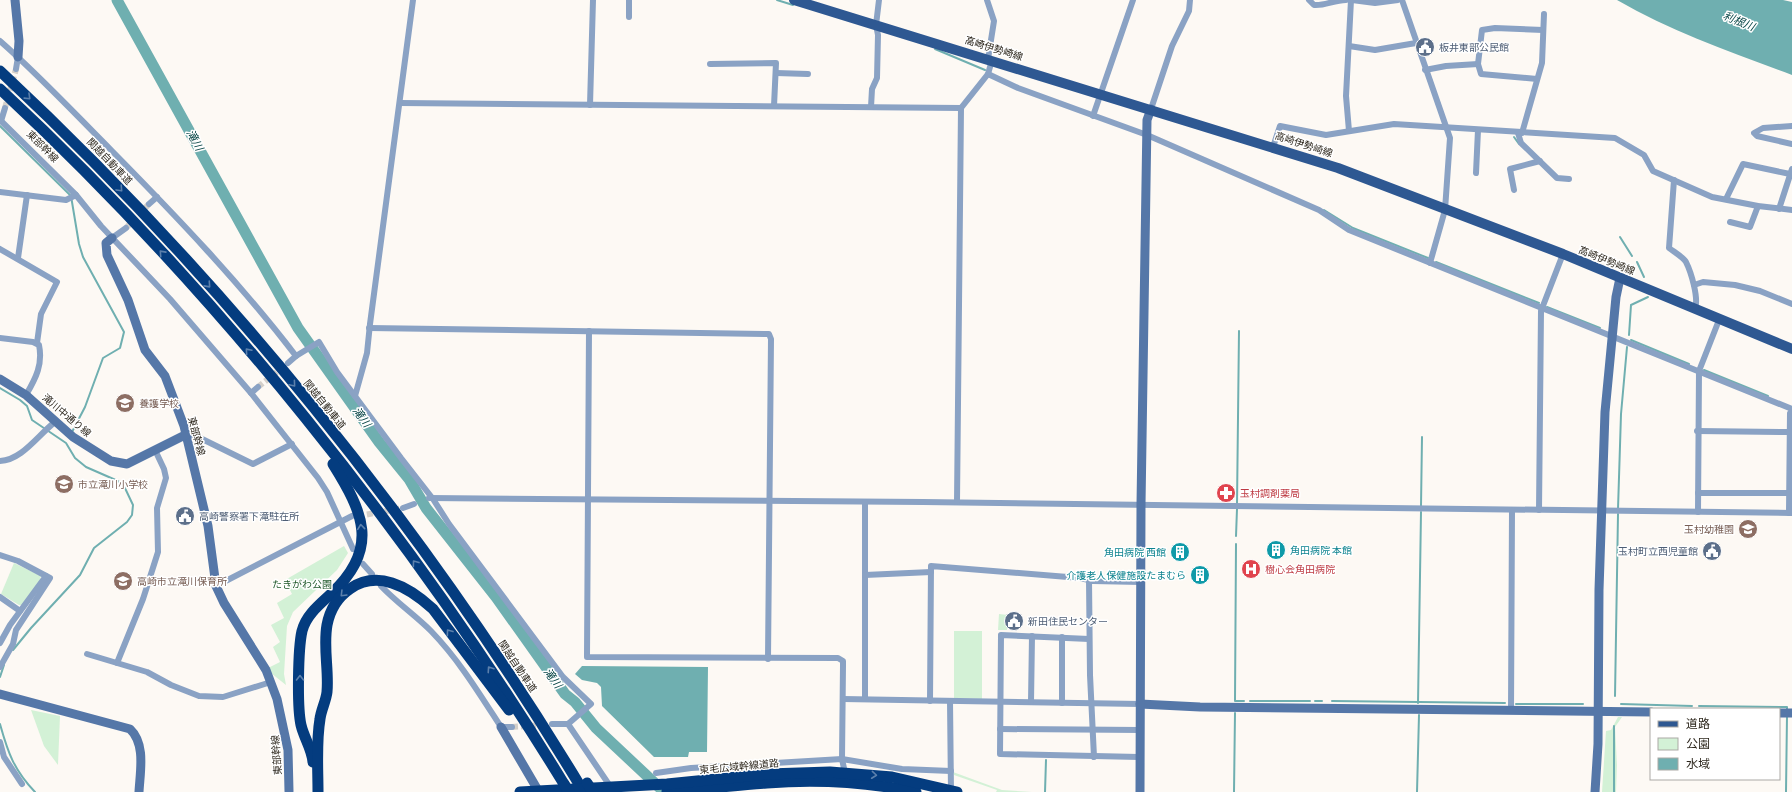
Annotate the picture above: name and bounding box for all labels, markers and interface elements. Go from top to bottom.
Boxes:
water label: 利根川 [1721,8,1758,35]
street label: 高崎伊勢崎線 [963,33,1024,64]
public building icon: 板井東部公民館 [1414,36,1436,58]
place label: 板井東部公民館 [1439,41,1509,55]
one-way arrow [23,93,31,100]
water label: 滝川 [183,127,207,154]
street label: 東部幹線 [23,128,61,166]
street label: 高崎伊勢崎線 [1273,129,1334,161]
street label: 関越自動車道 [83,135,135,188]
one-way arrow [116,184,123,192]
street label: 高崎伊勢崎線 [1576,243,1637,279]
one-way arrow [159,250,167,258]
one-way arrow [204,280,211,288]
one-way arrow [246,348,253,355]
street label: 関越自動車道 [300,377,349,432]
one-way arrow [288,379,295,386]
street label: 滝川中通り線 [39,391,94,440]
school or university icon: 養護学校 [114,392,136,414]
place label: 養護学校 [139,397,179,411]
water label: 滝川 [349,404,375,431]
street label: 東部幹線 [184,415,208,457]
school or university icon: 市立滝川小学校 [53,473,75,495]
place label: 市立滝川小学校 [78,478,148,492]
pharmacy icon: 玉村調剤薬局 [1215,482,1237,504]
place label: 玉村調剤薬局 [1240,487,1300,501]
public building icon: 高崎警察署下滝駐在所 [174,505,196,527]
place label: 高崎警察署下滝駐在所 [199,510,299,524]
school or university icon: 玉村幼稚園 [1737,518,1759,540]
place label: 玉村幼稚園 [1684,523,1734,537]
one-way arrow [357,524,366,530]
building icon: 角田病院 本館 [1265,539,1287,561]
public building icon: 玉村町立西児童館 [1701,540,1723,562]
building icon: 角田病院 西館 [1169,541,1191,563]
place label: 角田病院 本館 [1290,544,1352,558]
place label: 玉村町立西児童館 [1618,545,1698,559]
place label: 角田病院 西館 [1104,546,1166,560]
hospital icon: 樹心会角田病院 [1240,558,1262,580]
one-way arrow [413,560,420,567]
place label: 樹心会角田病院 [1265,563,1335,577]
building icon: 介護老人保健施設たまむら [1189,564,1211,586]
place label: 介護老人保健施設たまむら [1066,569,1186,583]
school or university icon: 高崎市立滝川保育所 [112,570,134,592]
place label: 高崎市立滝川保育所 [137,575,227,589]
park label: たきがわ公園 [272,578,332,592]
one-way arrow [340,589,348,597]
public building icon: 新田住民センター [1003,610,1025,632]
place label: 新田住民センター [1028,615,1108,629]
one-way arrow [447,629,454,636]
street label: 関越自動車道 [495,638,540,695]
water label: 滝川 [540,665,566,692]
one-way arrow [487,666,494,673]
one-way arrow [296,675,304,681]
legend [1650,708,1780,780]
text: 道路 [1686,716,1710,733]
street label: 東部幹線 [269,734,285,775]
text: 公園 [1686,736,1710,753]
text: 水域 [1686,756,1710,773]
street label: 東毛広域幹線道路 [699,757,780,777]
one-way arrow [871,770,877,779]

